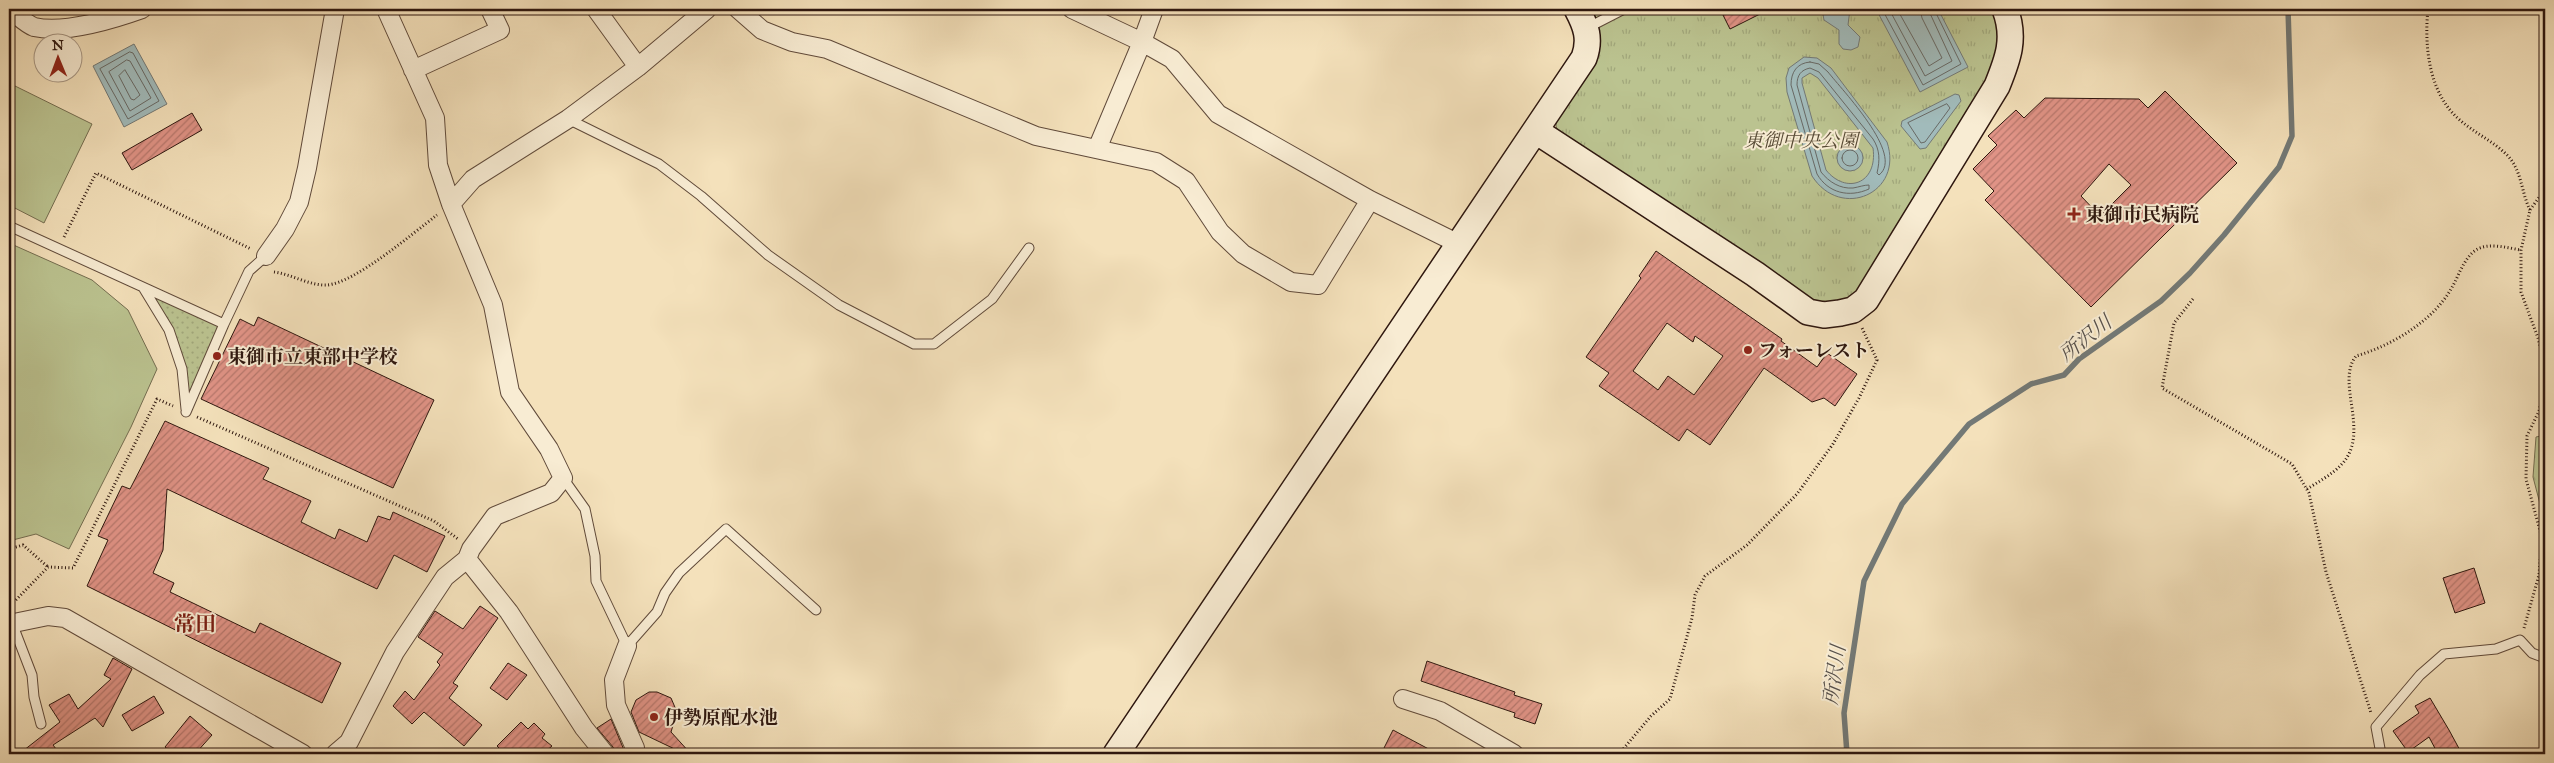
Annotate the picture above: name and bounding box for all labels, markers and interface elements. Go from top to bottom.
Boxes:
north arrow [32,32,82,82]
text: N [52,37,64,54]
park label: 東御中央公園 [1744,129,1861,152]
place label: 東御市民病院 [2085,203,2199,226]
marker: 東御市民病院 [2067,207,2081,221]
water label: 所沢川 [2054,309,2118,366]
place label: フォーレスト [1758,339,1870,362]
marker: フォーレスト [1742,344,1754,356]
place label: 東御市立東部中学校 [227,345,398,368]
marker: 東御市立東部中学校 [211,350,223,362]
district label: 常田 [174,611,216,637]
water label: 所沢川 [1818,642,1850,706]
place label: 伊勢原配水池 [664,706,778,729]
marker: 伊勢原配水池 [648,711,660,723]

